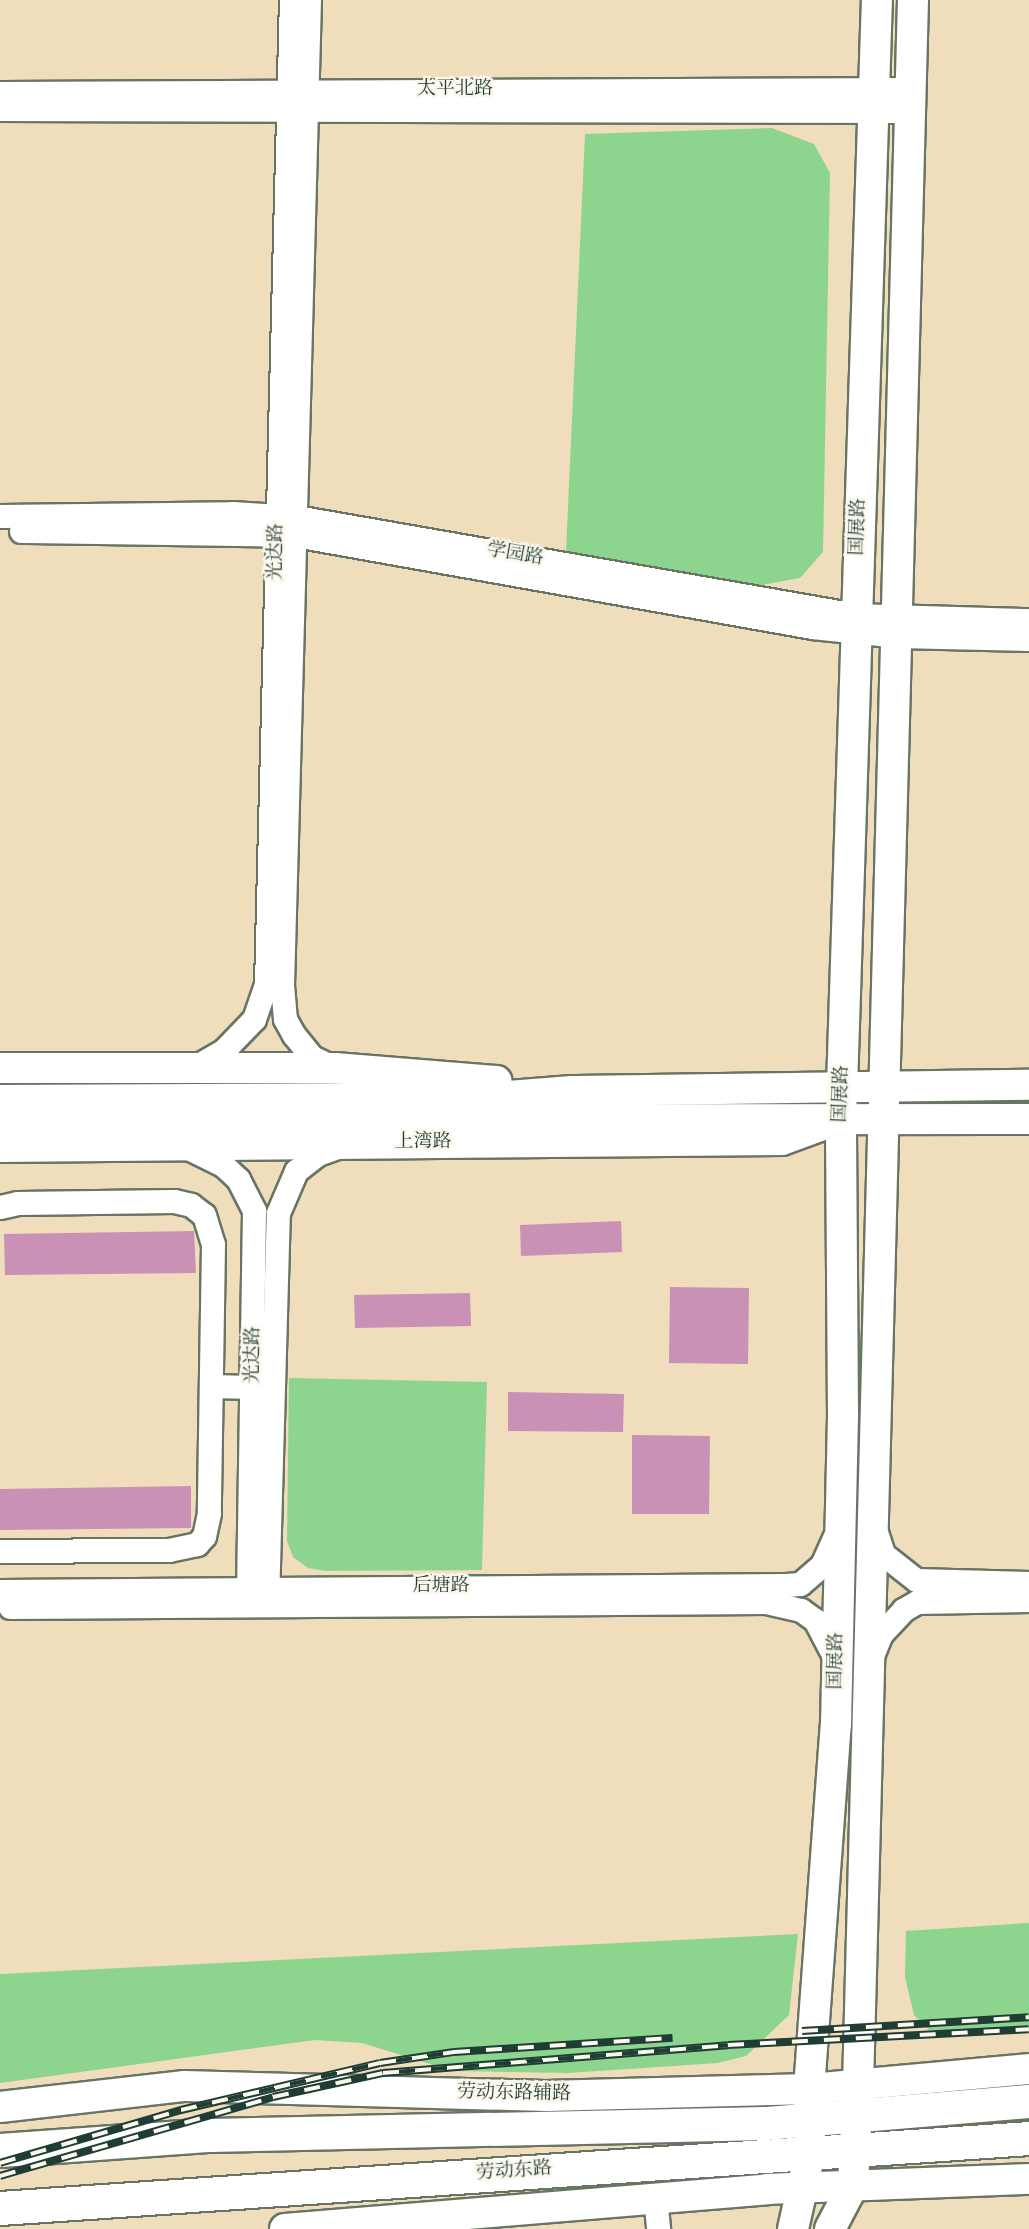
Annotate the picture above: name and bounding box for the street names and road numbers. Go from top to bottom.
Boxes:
street label: 太平北路 [417,79,493,101]
street label: 国展路 [847,498,871,556]
street label: 光达路 [265,523,289,581]
street label: 学园路 [485,539,545,571]
street label: 国展路 [830,1065,854,1123]
street label: 上湾路 [395,1132,451,1154]
street label: 光达路 [242,1326,266,1384]
street label: 后塘路 [413,1576,469,1598]
street label: 国展路 [825,1632,849,1690]
street label: 劳动东路辅路 [457,2082,571,2106]
street label: 劳动东路 [475,2158,553,2186]

